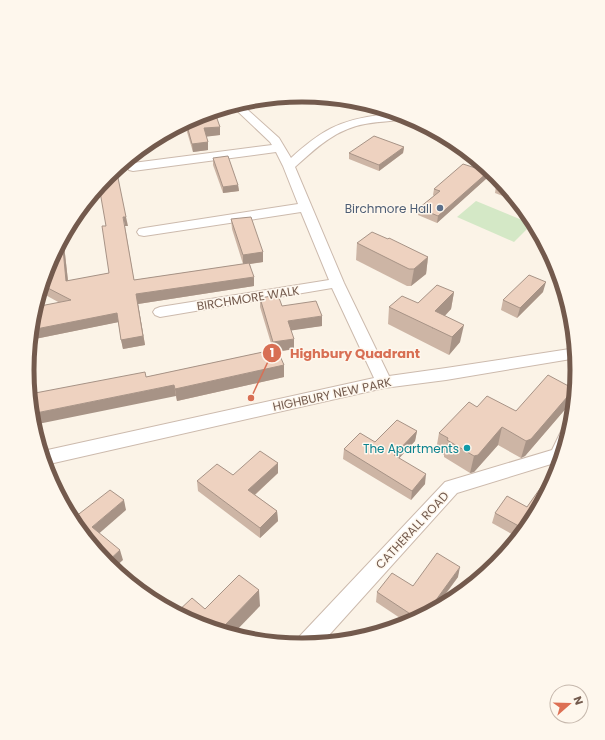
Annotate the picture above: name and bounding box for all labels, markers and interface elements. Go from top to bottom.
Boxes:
place label: Birchmore Hall [345,200,432,217]
marker: Birchmore Hall [435,203,445,213]
street label: BIRCHMORE WALK [195,281,301,315]
callout: Highbury Quadrant [262,340,428,365]
text: 1 [270,344,274,361]
text: Highbury Quadrant [290,344,420,363]
street label: HIGHBURY NEW PARK [271,373,393,415]
place label: The Apartments [363,440,459,457]
marker: The Apartments [462,443,472,453]
street label: CATHERALL ROAD [371,487,453,573]
north arrow [549,684,589,724]
text: N [569,694,587,707]

